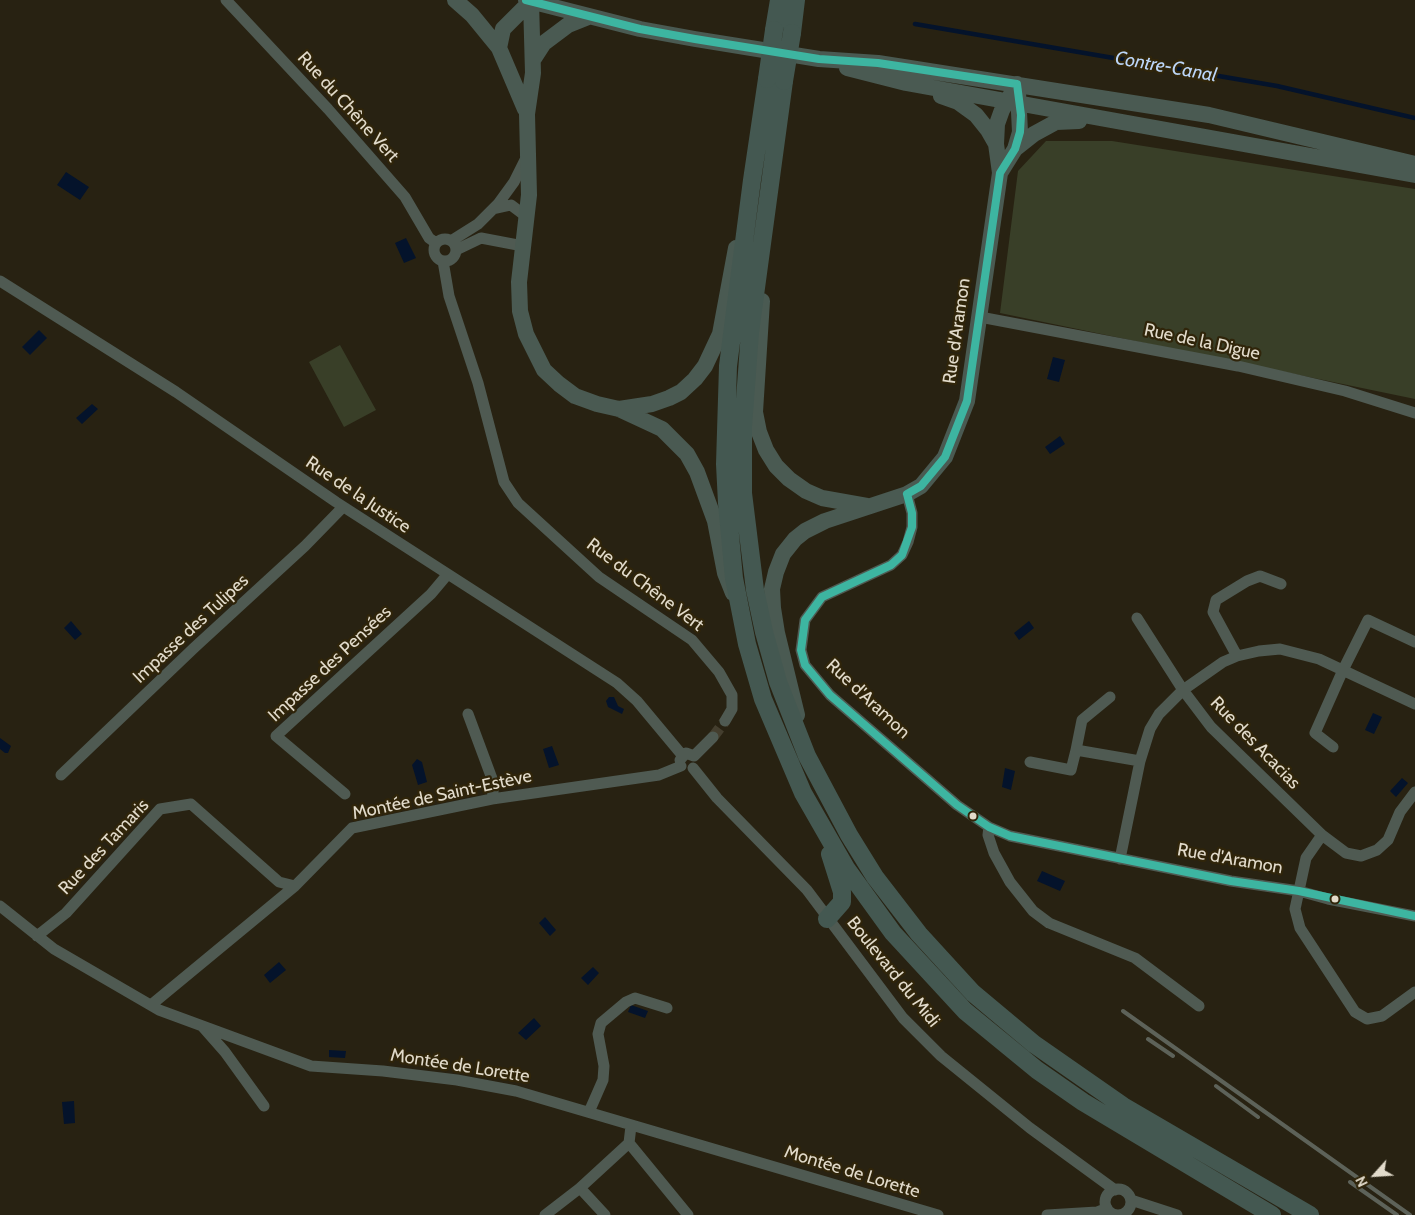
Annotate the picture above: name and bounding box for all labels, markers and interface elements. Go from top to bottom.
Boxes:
street label: Rue du Chêne Vert [293,47,403,167]
water label: Contre-Canal [1113,47,1219,87]
street label: Rue d'Aramon [939,277,975,385]
street label: Rue de la Digue [1142,319,1262,365]
street label: Rue de la Justice [301,452,415,538]
street label: Rue du Chêne Vert [582,534,708,636]
street label: Impasse des Tulipes [129,570,253,688]
street label: Impasse des Pensées [264,601,396,727]
street label: Rue d'Aramon [822,655,914,743]
street label: Rue des Acacias [1206,692,1304,794]
street label: Montée de Saint-Estève [350,765,534,825]
street label: Rue des Tamaris [54,795,154,899]
unlabelled marker [968,811,978,821]
street label: Rue d'Aramon [1176,839,1284,879]
unlabelled marker [1330,894,1340,904]
street label: Boulevard du Midi [842,912,944,1032]
street label: Montée de Lorette [389,1044,531,1088]
street label: Montée de Lorette [782,1141,922,1203]
north arrow [1350,1150,1400,1200]
text: N [1351,1173,1372,1190]

